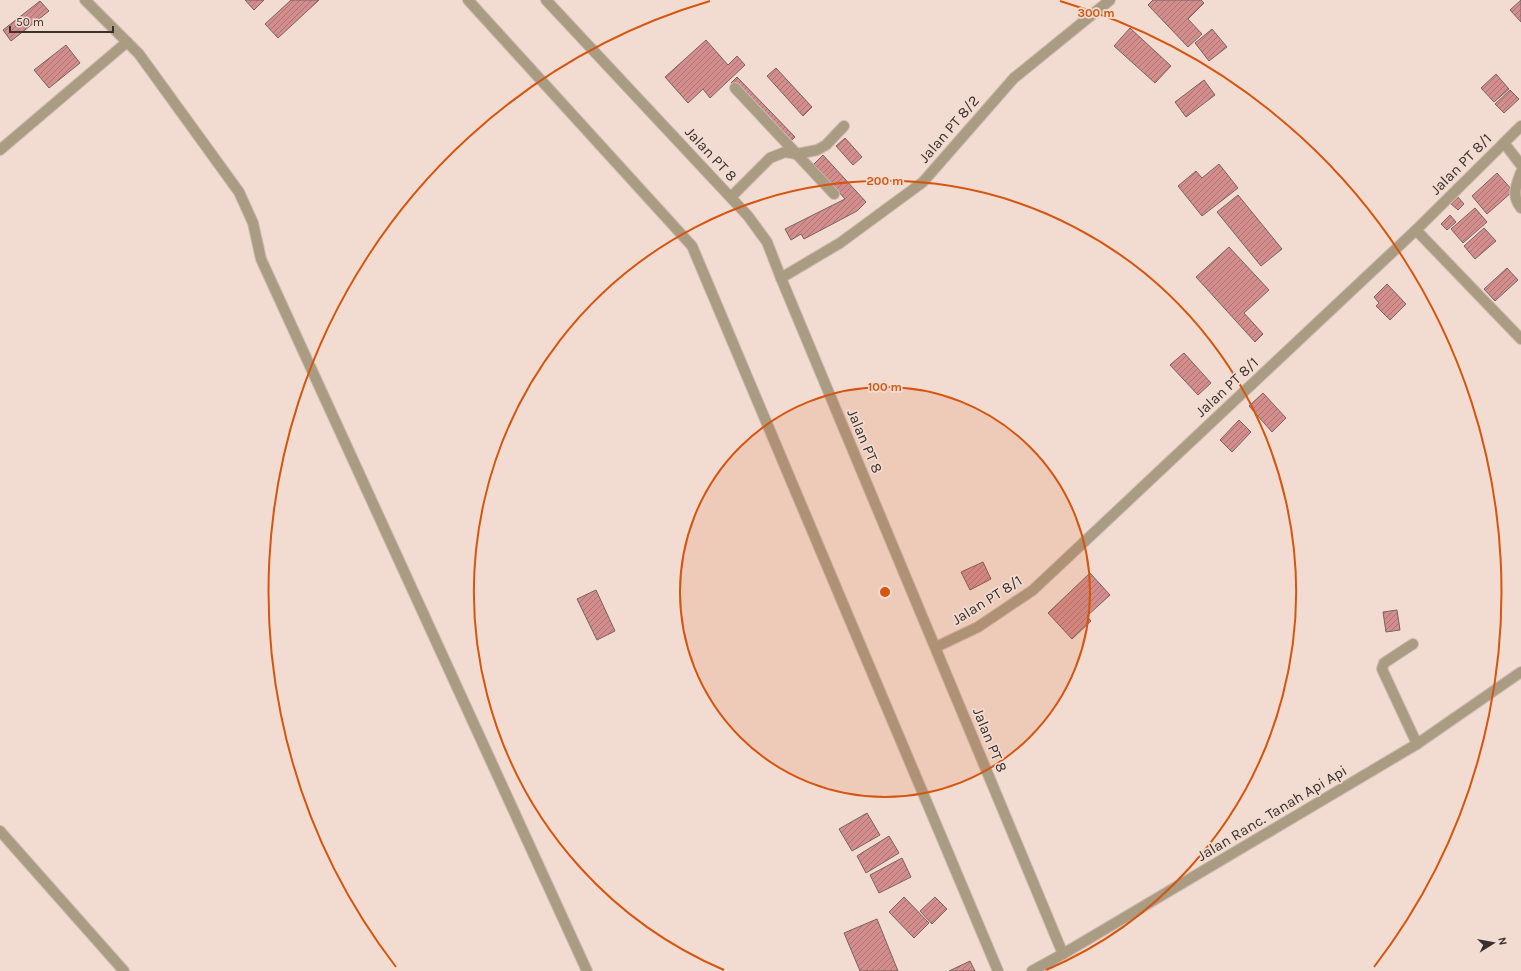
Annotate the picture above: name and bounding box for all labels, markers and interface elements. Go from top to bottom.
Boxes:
text: 300 m [1077,6,1115,20]
scale bar [10,8,113,34]
text: 50 m [16,15,44,29]
street label: Jalan PT 8/2 [915,92,983,166]
street label: Jalan PT 8 [681,123,741,185]
street label: Jalan PT 8/1 [1427,130,1495,198]
text: 200 m [867,174,903,188]
street label: Jalan PT 8/1 [1192,353,1262,421]
text: 100 m [868,380,902,394]
street label: Jalan PT 8 [843,406,887,476]
street label: Jalan PT 8/1 [949,571,1025,629]
centre of rings [878,585,892,599]
street label: Jalan PT 8 [969,705,1011,775]
street label: Jalan Ranc. Tanah Api Api [1194,761,1350,865]
north arrow [1473,923,1513,963]
text: N [1495,936,1509,946]

